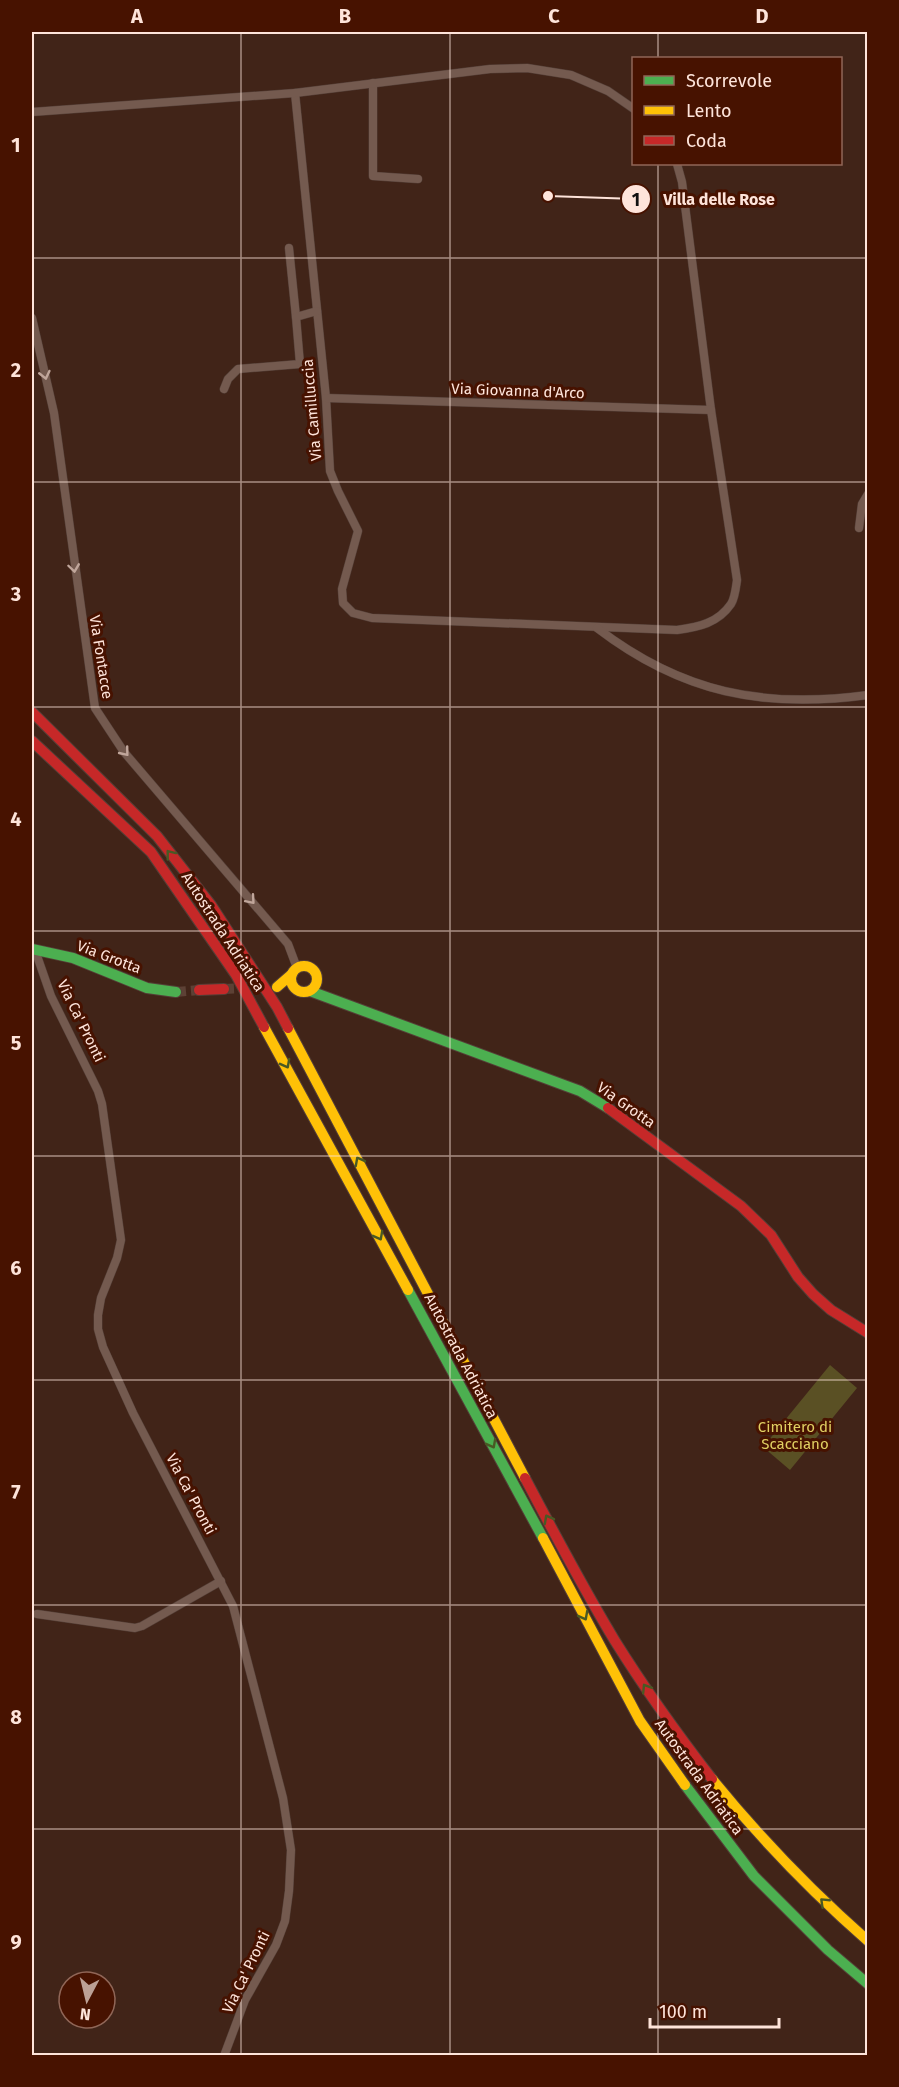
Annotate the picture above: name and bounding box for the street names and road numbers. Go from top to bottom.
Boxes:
street label: Via Camilluccia [299,358,325,462]
street label: Via Giovanna d'Arco [451,380,585,402]
street label: Via Fontacce [86,614,116,700]
street label: Autostrada Adriatica [178,869,268,995]
street label: Via Grotta [74,937,144,977]
street label: Via Ca' Pronti [53,977,109,1065]
street label: Via Grotta [593,1078,659,1132]
street label: Autostrada Adriatica [420,1290,502,1422]
street label: Via Ca' Pronti [162,1450,220,1538]
street label: Autostrada Adriatica [651,1716,747,1838]
street label: Via Ca' Pronti [218,1928,274,2016]

